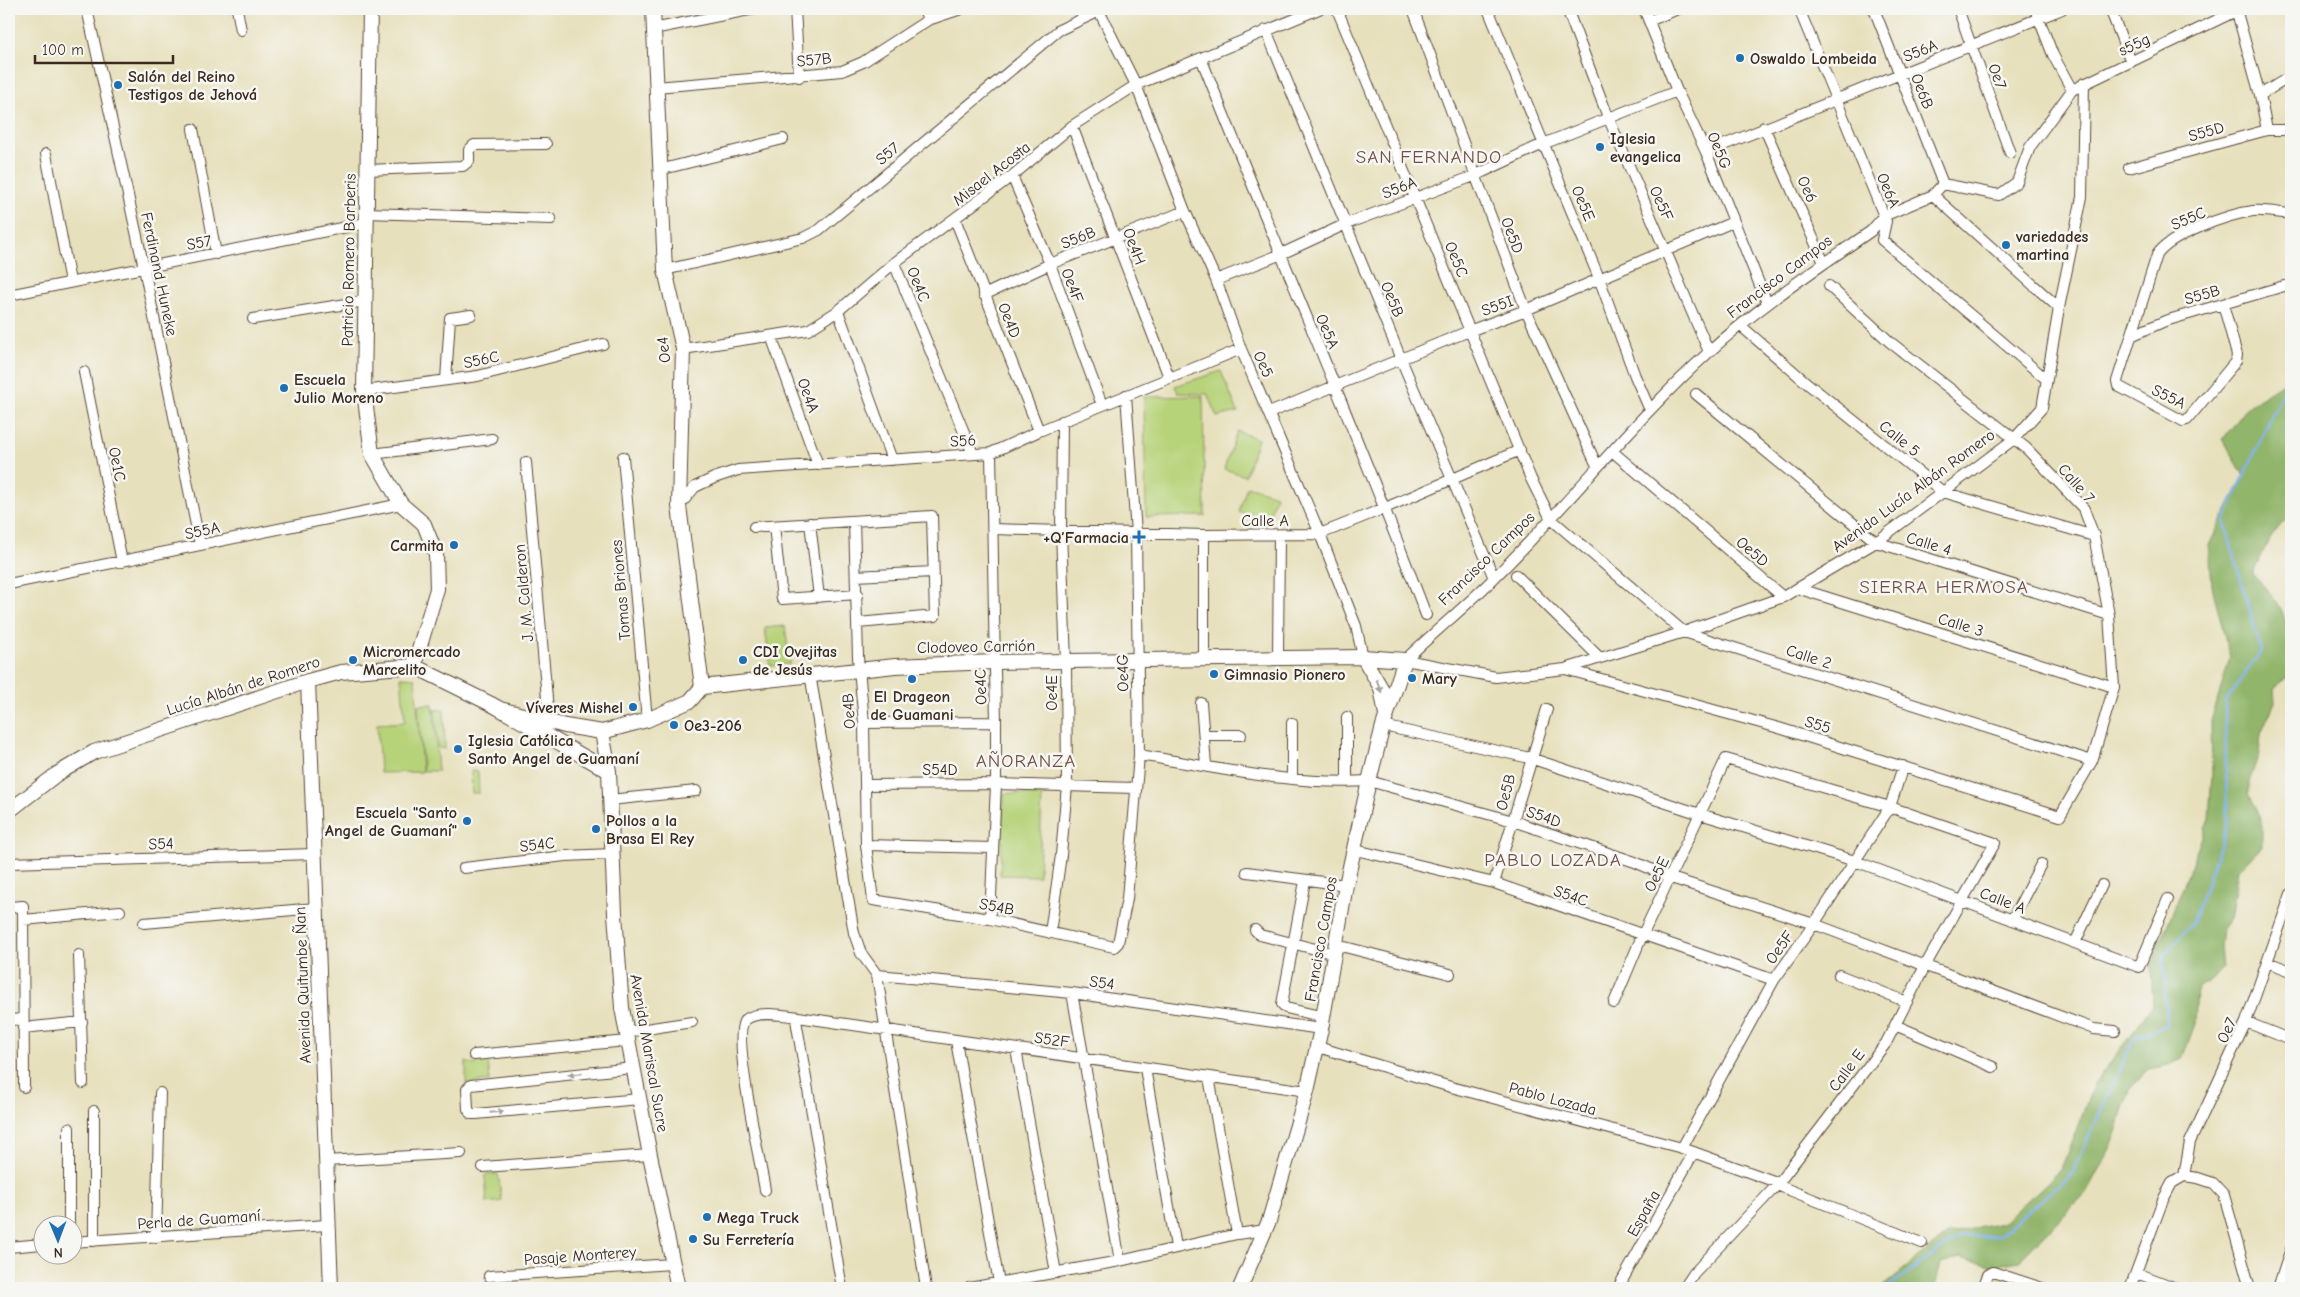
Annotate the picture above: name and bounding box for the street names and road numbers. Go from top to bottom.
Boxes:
street label: s55g [2116,30,2153,60]
street label: S56A [1901,36,1940,66]
street label: S57B [796,49,833,71]
street label: Oe7 [1984,61,2010,92]
street label: Oe6B [1907,71,1937,112]
street label: S55D [2186,118,2226,146]
street label: Oe5G [1703,129,1735,172]
street label: Misael Acosta [949,138,1034,210]
street label: S57 [872,139,903,169]
street label: Oe6A [1873,170,1903,211]
street label: Patricio Romero Barberis [338,173,360,347]
street label: S56A [1380,173,1419,203]
street label: Oe6 [1793,173,1821,205]
street label: Oe5E [1568,183,1599,224]
street label: Oe5F [1645,183,1677,224]
street label: S55C [2168,204,2209,234]
street label: Ferdinand Huneke [137,211,181,338]
street label: Oe5D [1497,215,1527,256]
street label: S56B [1058,223,1099,253]
street label: Oe4H [1119,226,1149,267]
street label: Francisco Campos [1724,231,1836,322]
street label: S57 [185,232,214,254]
street label: Oe5C [1441,239,1471,280]
street label: Oe4C [903,264,933,305]
street label: Oe4F [1057,266,1087,306]
street label: Oe5B [1377,279,1407,320]
street label: S55B [2182,281,2222,309]
street label: S55I [1479,292,1516,320]
street label: Oe4D [994,300,1024,340]
street label: Oe5A [1312,311,1342,352]
street label: Oe4 [653,336,675,364]
street label: S56C [462,347,501,373]
street label: Oe5 [1249,348,1277,380]
street label: Oe4A [794,376,823,415]
street label: S55A [2149,381,2188,413]
street label: Calle 5 [1875,417,1923,461]
street label: Avenida Lucía Albán Romero [1829,426,1998,556]
street label: S56 [950,431,977,451]
street label: Oe1C [105,446,129,483]
street label: Calle 7 [2054,460,2098,507]
street label: Francisco Campos [1435,508,1539,609]
street label: Calle A [1241,512,1289,530]
street label: S55A [183,518,221,543]
street label: Calle 4 [1904,529,1953,559]
street label: Oe5D [1732,533,1772,571]
street label: Tomas Briones [608,539,634,641]
street label: J. M. Calderon [511,543,537,642]
street label: Calle 3 [1936,610,1986,640]
street label: Clodoveo Carrión [917,637,1035,657]
street label: Calle 2 [1784,641,1834,673]
street label: Lucía Albán de Romero [164,653,322,719]
street label: Oe4G [1114,654,1132,692]
street label: Oe4C [971,669,991,705]
street label: Oe4E [1043,675,1061,711]
street label: Oe4B [839,692,859,729]
street label: S55 [1803,713,1833,737]
street label: S54D [922,761,958,779]
street label: Oe5B [1492,772,1519,812]
street label: S54D [1524,803,1563,831]
street label: S54C [519,834,556,856]
street label: S54 [148,835,174,853]
street label: Oe5E [1641,854,1673,895]
street label: Francisco Campos [1301,875,1341,1003]
street label: S54C [1551,882,1590,910]
street label: Calle A [1977,884,2028,918]
street label: S54B [978,895,1016,919]
street label: Avenida Quitumbe Ñan [291,906,315,1064]
street label: Oe5F [1762,927,1798,968]
street label: S54 [1088,972,1116,994]
street label: Avenida Mariscal Sucre [626,973,672,1134]
street label: Oe7 [2213,1015,2241,1046]
street label: S52F [1033,1029,1071,1051]
street label: Calle E [1825,1046,1869,1095]
street label: Pablo Lozada [1507,1079,1598,1119]
street label: España [1624,1187,1664,1240]
street label: Perla de Guamaní [137,1207,262,1233]
street label: Pasaje Monterey [523,1243,638,1269]

